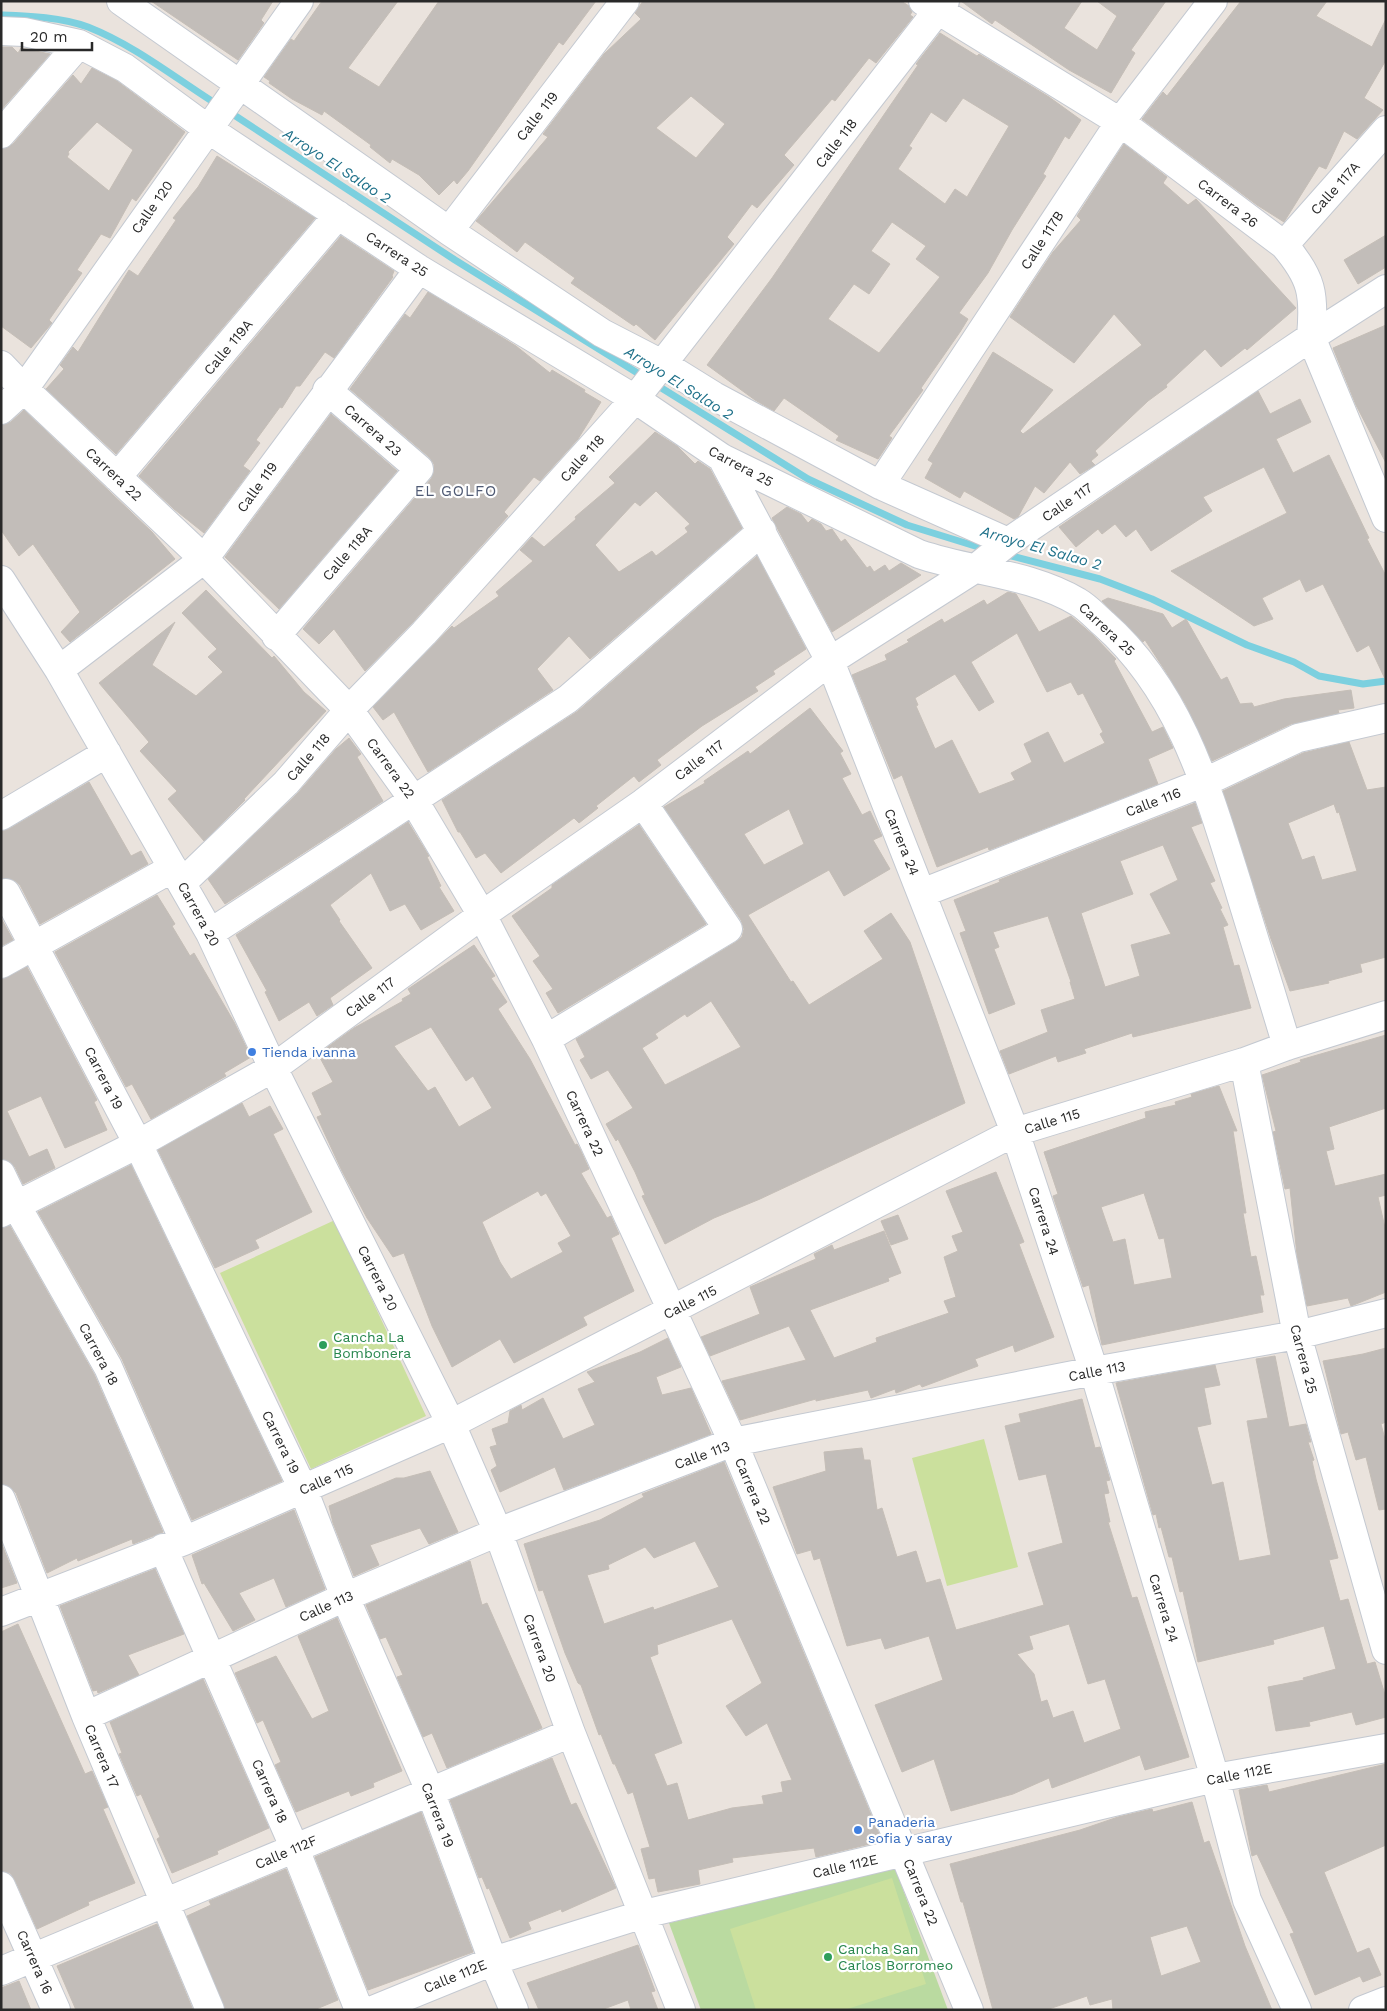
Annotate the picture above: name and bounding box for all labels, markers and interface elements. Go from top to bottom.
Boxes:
scale bar [22,20,92,52]
text: 20 m [30,28,68,46]
street label: Calle 119 [513,88,561,144]
street label: Calle 118 [812,115,860,171]
water label: Arroyo El Salao 2 [279,124,394,208]
street label: Calle 117A [1307,158,1363,218]
street label: Carrera 26 [1195,175,1261,231]
street label: Calle 120 [128,177,176,237]
street label: Calle 117B [1017,208,1067,272]
street label: Carrera 25 [363,228,431,280]
street label: Calle 119A [200,316,256,378]
water label: Arroyo El Salao 2 [620,342,737,424]
street label: Carrera 23 [341,401,405,459]
street label: Calle 118 [557,431,607,485]
street label: Carrera 25 [706,442,776,490]
street label: Carrera 22 [83,444,145,504]
street label: Calle 119 [233,459,281,515]
street label: Calle 117 [1039,479,1095,525]
district label: EL GOLFO [415,482,497,500]
street label: Calle 118A [319,522,375,584]
water label: Arroyo El Salao 2 [978,522,1103,574]
street label: Carrera 25 [1076,599,1138,659]
street label: Calle 118 [283,730,333,784]
street label: Carrera 22 [364,735,418,801]
street label: Calle 117 [671,736,727,784]
street label: Calle 116 [1123,784,1183,820]
street label: Carrera 24 [881,806,923,878]
street label: Carrera 20 [175,879,223,949]
street label: Calle 117 [342,974,398,1020]
street label: Carrera 19 [81,1044,127,1112]
place label: Tienda ivanna [262,1044,356,1060]
marker: Tienda ivanna [246,1046,258,1058]
street label: Carrera 22 [563,1087,607,1159]
street label: Calle 115 [1022,1105,1082,1137]
street label: Carrera 24 [1025,1185,1063,1257]
street label: Carrera 20 [355,1242,401,1314]
street label: Calle 115 [661,1282,719,1322]
street label: Carrera 18 [76,1320,122,1388]
street label: Carrera 25 [1287,1323,1321,1395]
place label: Cancha La Bombonera [333,1329,411,1361]
marker: Cancha La Bombonera [317,1339,329,1351]
street label: Calle 113 [1067,1358,1127,1384]
street label: Carrera 19 [259,1408,303,1476]
street label: Calle 113 [672,1438,732,1472]
street label: Carrera 22 [732,1455,774,1527]
street label: Calle 115 [296,1460,356,1498]
street label: Carrera 24 [1146,1572,1182,1644]
street label: Calle 113 [296,1587,356,1625]
street label: Carrera 20 [520,1612,560,1684]
street label: Carrera 17 [81,1722,123,1790]
street label: Carrera 18 [249,1756,291,1826]
street label: Calle 112E [1205,1760,1273,1788]
street label: Carrera 19 [418,1780,458,1850]
place label: Panaderia sofia y saray [868,1814,953,1846]
marker: Panaderia sofia y saray [852,1824,864,1836]
street label: Calle 112F [252,1832,320,1872]
street label: Calle 112E [811,1851,879,1881]
street label: Carrera 22 [900,1856,942,1928]
street label: Carrera 16 [14,1928,56,1996]
place label: Cancha San Carlos Borromeo [838,1941,953,1973]
marker: Cancha San Carlos Borromeo [822,1951,834,1963]
street label: Calle 112E [421,1956,489,1996]

